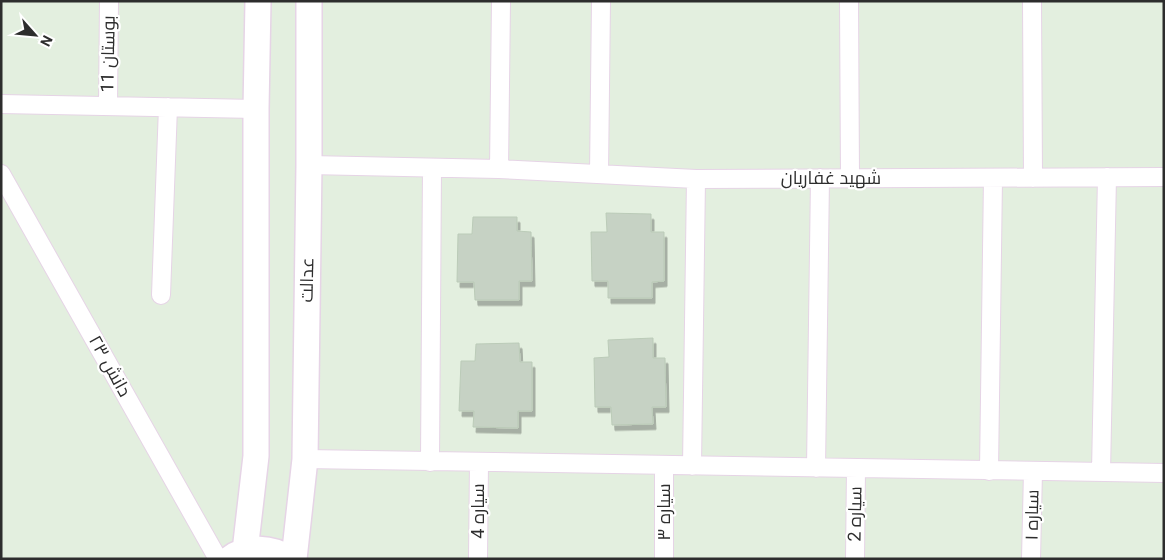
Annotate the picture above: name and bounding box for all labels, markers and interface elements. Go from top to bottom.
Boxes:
north arrow [10,10,60,60]
street label: بوستان 11 [96,15,120,93]
text: N [37,33,56,49]
street label: شهید غفاریان [781,167,881,189]
street label: عدالت [296,257,317,303]
street label: دانش ۲۳ [84,331,136,401]
street label: سیاره 4 [467,483,489,539]
street label: سیاره ۳ [653,483,675,541]
street label: سیاره 2 [844,486,866,542]
street label: سیاره ۱ [1021,489,1043,541]

